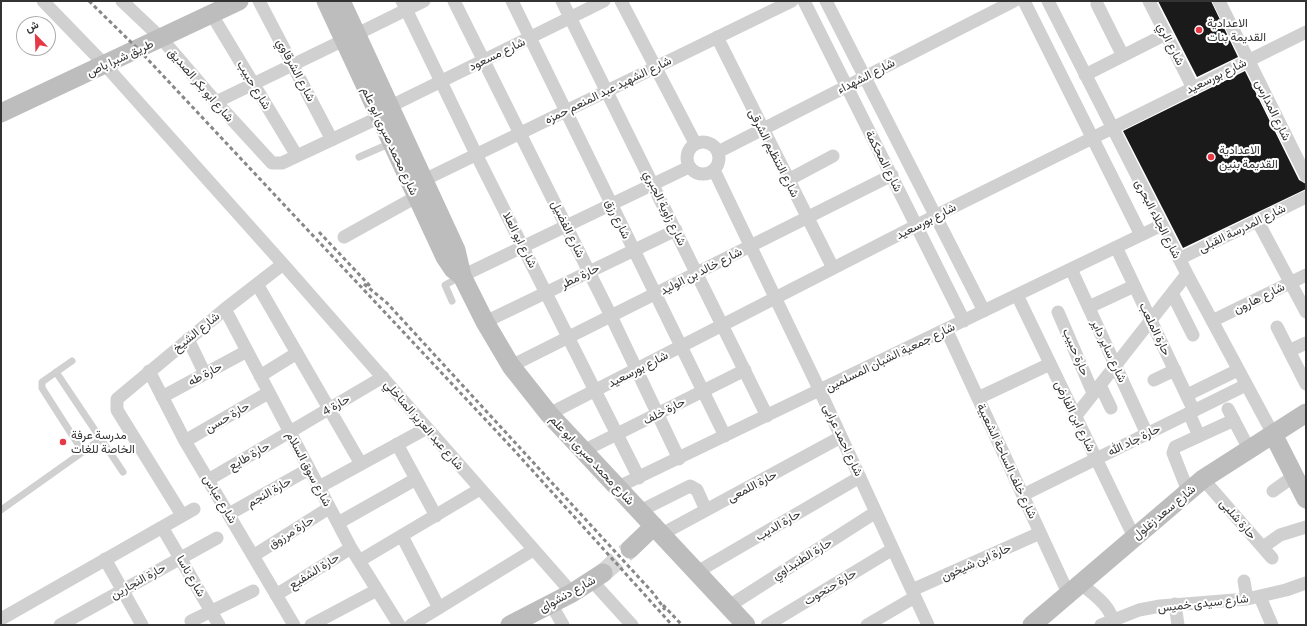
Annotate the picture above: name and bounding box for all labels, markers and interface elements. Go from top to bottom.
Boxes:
north arrow [16,16,56,56]
place label: الاعدادية القديمة بنات [1207,16,1266,44]
text: ش [23,17,40,34]
street label: شارع الري [1154,20,1188,68]
marker: الاعدادية القديمة بنات [1194,25,1204,35]
street label: شارع مسعود [466,34,528,74]
street label: طريق شبرا باص [84,36,156,80]
street label: شارع الشرقاوي [273,36,319,104]
street label: شارع ابو بكر الصديق [165,45,237,125]
street label: شارع الشهيد عبد المنعم حمزه [542,53,674,127]
street label: شارع الشهداء [835,55,897,97]
street label: شارع بورسعيد [1183,55,1249,97]
street label: شارع حبيب [234,58,274,112]
street label: شارع المدارس [1252,77,1294,143]
street label: شارع محمد صبرى ابو علم [359,85,421,197]
street label: شارع التنظيم الشرقى [746,106,802,200]
street label: شارع المحكمة [862,128,906,194]
place label: الاعدادية القديمة بنين [1219,143,1278,171]
marker: الاعدادية القديمة بنين [1206,152,1216,162]
street label: شارع زاوية الجبري [641,168,689,248]
street label: شارع الجلاء البحرى [1132,177,1184,261]
street label: شارع رزق [602,197,634,241]
street label: شارع الفضيل [548,198,588,260]
street label: شارع بورسعيد [894,200,958,242]
street label: شارع المدرسة القبلى [1196,201,1288,255]
street label: شارع ابو العلا [500,210,540,270]
street label: شارع خالد بن الوليد [658,244,744,298]
street label: حارة مطر [558,260,602,292]
street label: شارع هارون [1231,279,1287,317]
street label: حارة الملعب [1136,300,1174,358]
street label: شارع الشيخ [170,309,222,355]
street label: شارع ساير داير [1088,317,1130,385]
street label: شارع جمعية الشبان المسلمين [823,319,957,395]
street label: حارة حبيب [1060,326,1092,378]
street label: شارع بورسعيد [606,348,670,390]
street label: حارة طه [186,359,224,389]
street label: شارع عبد العزيز المناخلي [381,377,467,473]
street label: شارع ابن الفارض [1052,378,1098,454]
street label: حارة 4 [320,391,352,419]
street label: حارة خلف [641,394,687,428]
street label: حارة حسن [202,398,252,436]
street label: شارع خلف الساحة الشعبية [974,401,1040,521]
street label: شارع احمد عرابى [820,402,866,478]
street label: شارع محمد صبرى ابو علم [547,412,637,508]
street label: حارة جاد الله [1105,421,1163,459]
place label: مدرسة عرفة الخاصة للغات [71,428,135,456]
street label: شارع سوق السلام [283,429,335,509]
marker: مدرسة عرفة الخاصة للغات [58,437,68,447]
street label: حارة طايع [226,439,272,473]
street label: حارة اللمعى [725,467,779,505]
street label: شارع عباس [200,472,240,526]
street label: حارة النجم [244,474,294,510]
street label: شارع سعد زغلول [1130,482,1198,542]
street label: حارة شلبى [1217,496,1259,542]
street label: حارة الديب [753,506,803,544]
street label: حارة مرزوق [266,512,316,552]
street label: حارة الطنبداوي [769,535,835,583]
street label: حارة ابن شيخون [939,540,1013,584]
street label: حارة الشفيع [286,550,342,592]
street label: شارع ناسا [173,553,209,599]
street label: حارة النجارين [108,560,168,602]
street label: حارة حتحوت [801,566,859,608]
street label: شارع دنشواى [536,573,598,615]
street label: شارع سيدى خميس [1157,591,1249,615]

